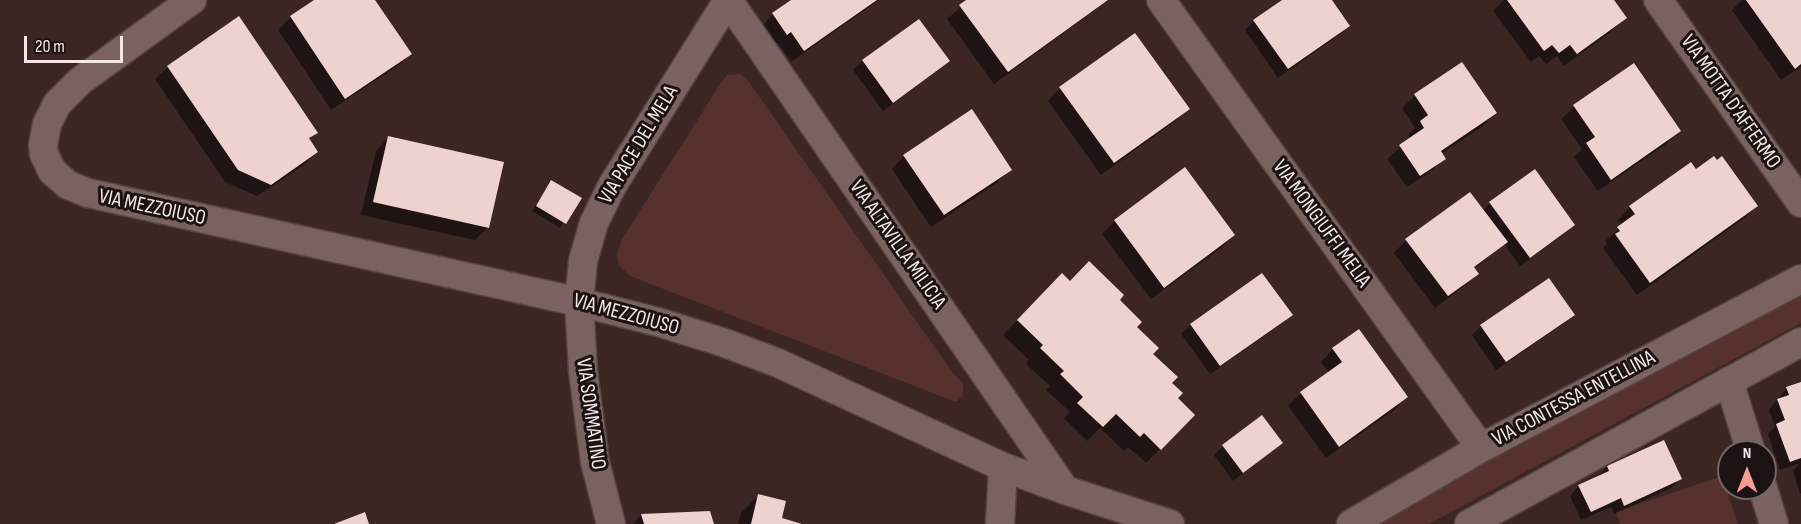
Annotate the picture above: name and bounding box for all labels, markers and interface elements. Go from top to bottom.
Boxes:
scale bar [27,24,126,62]
street label: VIA MOTTA D'AFFERMO [1675,30,1785,174]
text: 20 m [35,36,65,57]
street label: VIA PACE DEL MELA [594,81,684,209]
street label: VIA MONGIUFFI MELIA [1266,156,1376,292]
street label: VIA ALTAVILLA MILICIA [843,176,951,314]
street label: VIA MEZZOIUSO [96,184,208,232]
street label: VIA MEZZOIUSO [570,289,682,341]
street label: VIA CONTESSA ENTELLINA [1488,346,1660,452]
street label: VIA SOMMATINO [570,357,610,471]
north arrow [1717,440,1777,500]
text: N [1743,444,1751,463]

